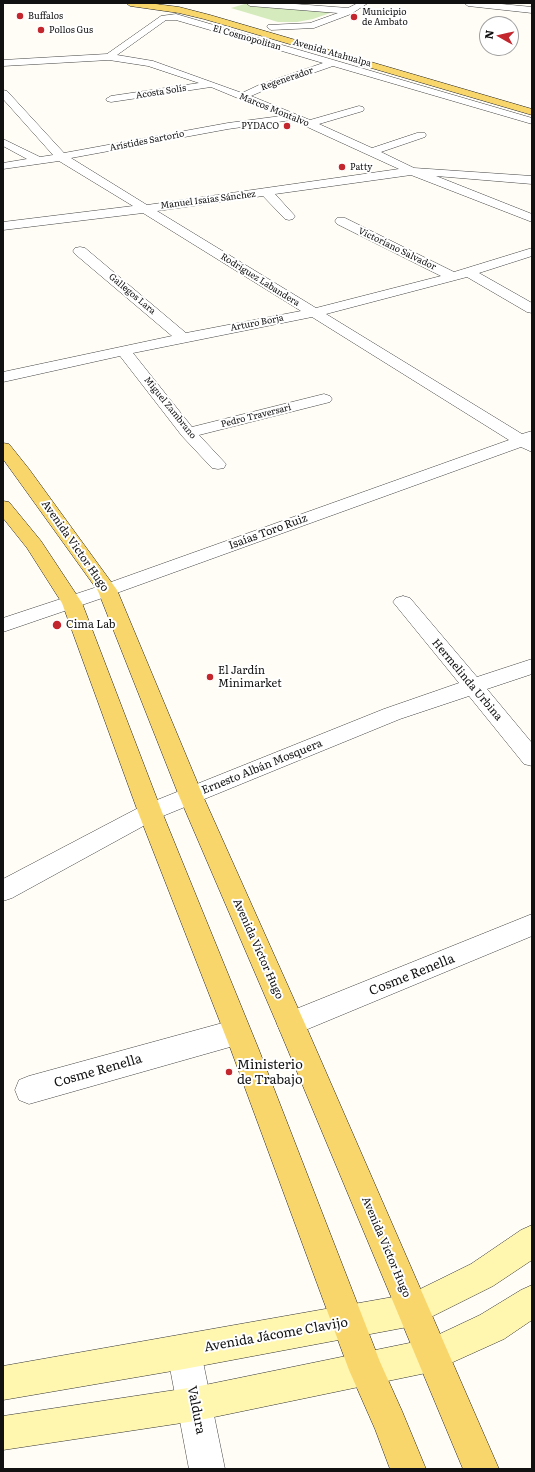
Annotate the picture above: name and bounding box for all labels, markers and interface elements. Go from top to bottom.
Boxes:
place label: Municipio de Ambato [362,7,408,28]
marker: Buffalos [15,11,25,21]
place label: Buffalos [28,11,63,21]
marker: Municipio de Ambato [349,12,359,22]
north arrow [479,16,519,56]
street label: El Cosmopolitan [212,23,282,53]
marker: Pollos Gus [36,25,46,35]
place label: Pollos Gus [49,25,93,35]
text: N [480,29,497,40]
street label: Avenida Atahualpa [292,37,372,69]
street label: Regenerador [259,65,315,93]
street label: Acosta Solís [135,83,187,101]
street label: Marcos Montalvo [237,91,311,129]
place label: PYDACO [241,121,279,131]
marker: PYDACO [282,121,292,131]
street label: Arístides Sartorio [109,128,185,154]
marker: Patty [337,162,347,172]
place label: Patty [350,162,372,172]
street label: Manuel Isaías Sánchez [160,189,256,211]
street label: Victoriano Salvador [356,225,438,273]
street label: Rodríguez Labandera [218,251,302,309]
street label: Gallegos Lara [106,271,158,317]
street label: Arturo Borja [229,313,285,333]
street label: Miguel Zambrano [142,375,198,441]
street label: Pedro Traversari [220,402,292,430]
street label: Avenida Victor Hugo [39,498,111,594]
street label: Isaías Toro Ruiz [227,512,309,552]
place label: Cima Lab [66,618,115,632]
marker: Cima Lab [51,619,63,631]
street label: Hermelinda Urbina [429,636,505,724]
place label: El Jardín Minimarket [218,664,282,690]
marker: El Jardín Minimarket [205,672,215,682]
street label: Ernesto Albán Mosquera [200,737,324,797]
street label: Avenida Victor Hugo [230,897,286,1001]
street label: Cosme Renella [367,951,457,999]
street label: Cosme Renella [52,1051,144,1091]
place label: Ministerio de Trabajo [237,1057,303,1088]
marker: Ministerio de Trabajo [224,1067,234,1077]
street label: Avenida Victor Hugo [359,1195,413,1299]
street label: Avenida Jácome Clavijo [203,1315,349,1355]
street label: Valdura [184,1384,208,1436]

